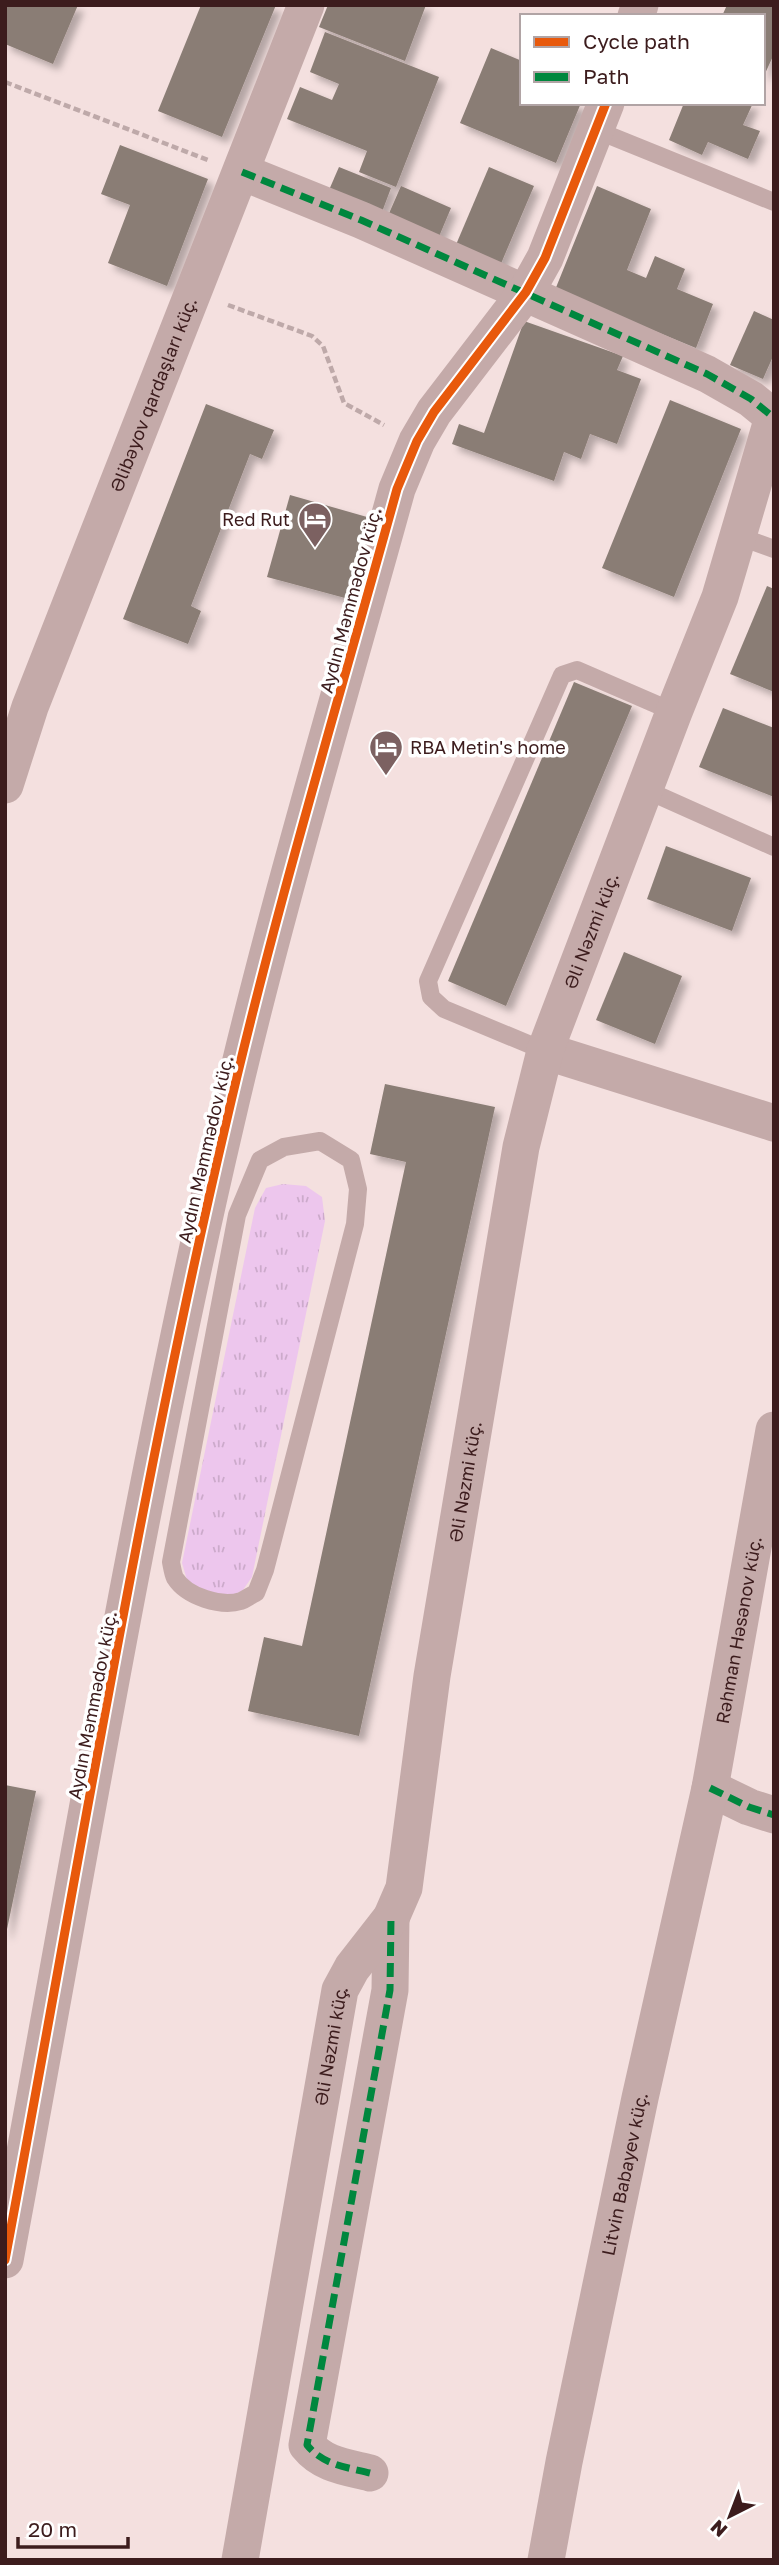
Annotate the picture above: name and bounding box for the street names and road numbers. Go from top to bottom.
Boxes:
street label: Əlibəyov qardaşları küç. [105,294,201,495]
street label: Aydın Məmmədov küç. [315,505,385,695]
street label: Əli Nəzmi küç. [559,869,623,992]
street label: Aydın Məmmədov küç. [173,1053,237,1245]
street label: Əli Nəzmi küç. [444,1419,486,1544]
street label: Rəhman Həsənov küç. [711,1534,766,1725]
street label: Aydın Məmmədov küç. [63,1609,121,1801]
street label: Əli Nəzmi küç. [309,1980,352,2107]
street label: Litvin Babayev küç. [596,2090,652,2258]

